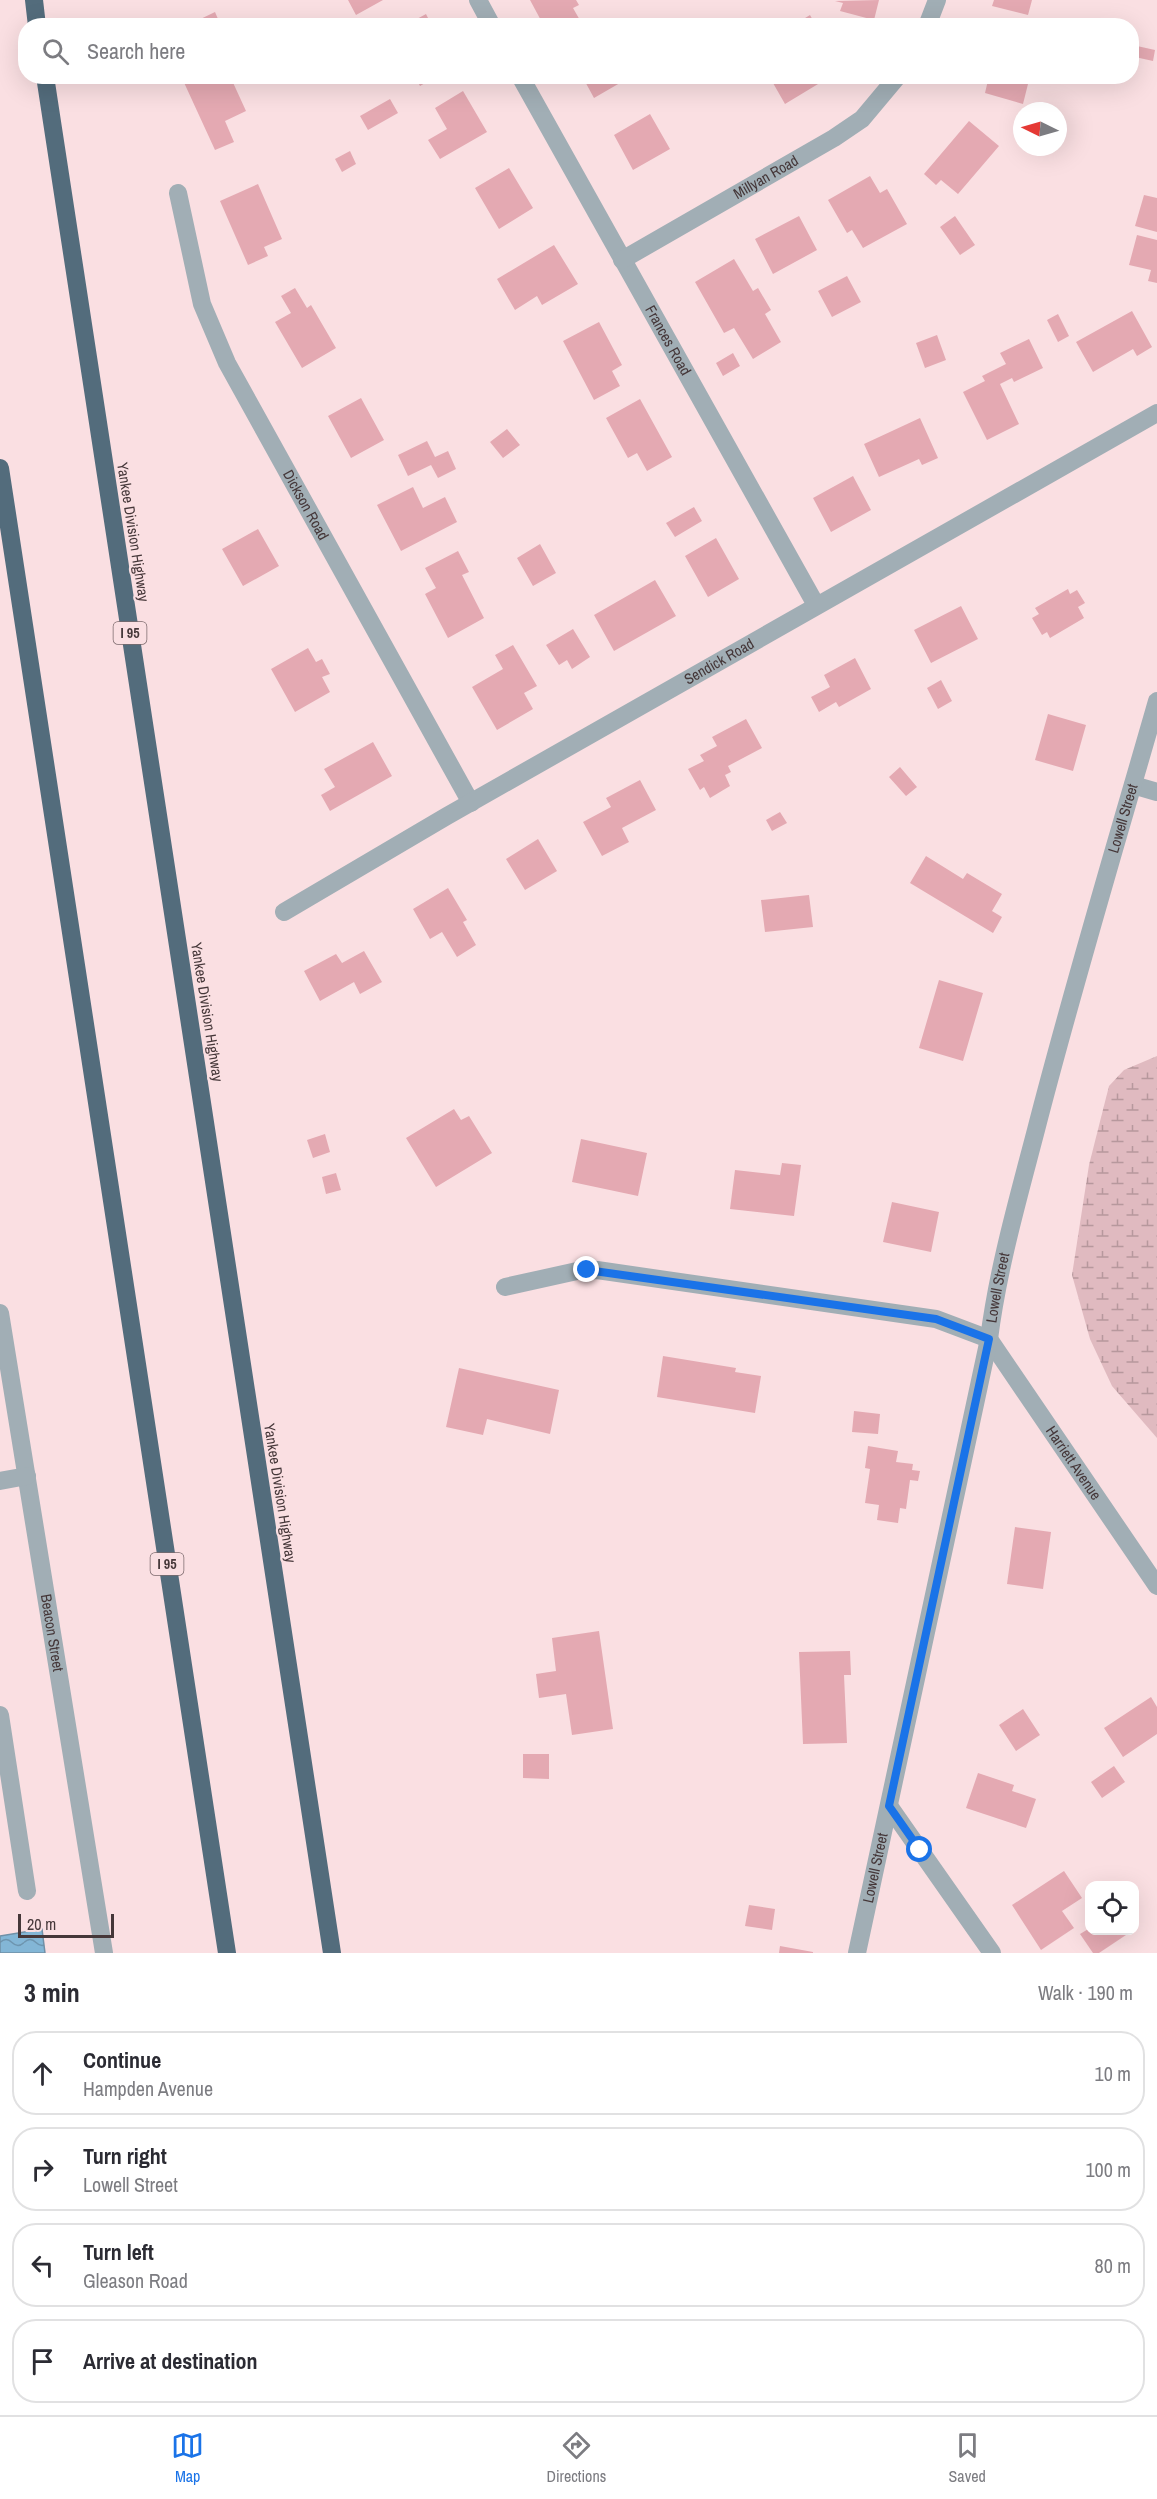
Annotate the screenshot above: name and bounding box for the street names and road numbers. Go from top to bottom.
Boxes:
street label: Millyan Road [729,150,802,204]
street label: Frances Road [640,301,696,379]
street label: Yankee Division Highway [112,461,155,604]
street label: Dickson Road [278,466,334,544]
road number: I 95 [114,622,146,644]
street label: Sendick Road [680,633,758,689]
street label: Lowell Street [1103,781,1143,855]
street label: Yankee Division Highway [186,941,229,1084]
street label: Lowell Street [980,1250,1015,1324]
street label: Yankee Division Highway [259,1422,302,1565]
street label: Harriett Avenue [1041,1422,1107,1504]
road number: I 95 [150,1553,184,1575]
street label: Beacon Street [36,1593,69,1673]
street label: Lowell Street [857,1830,893,1905]

